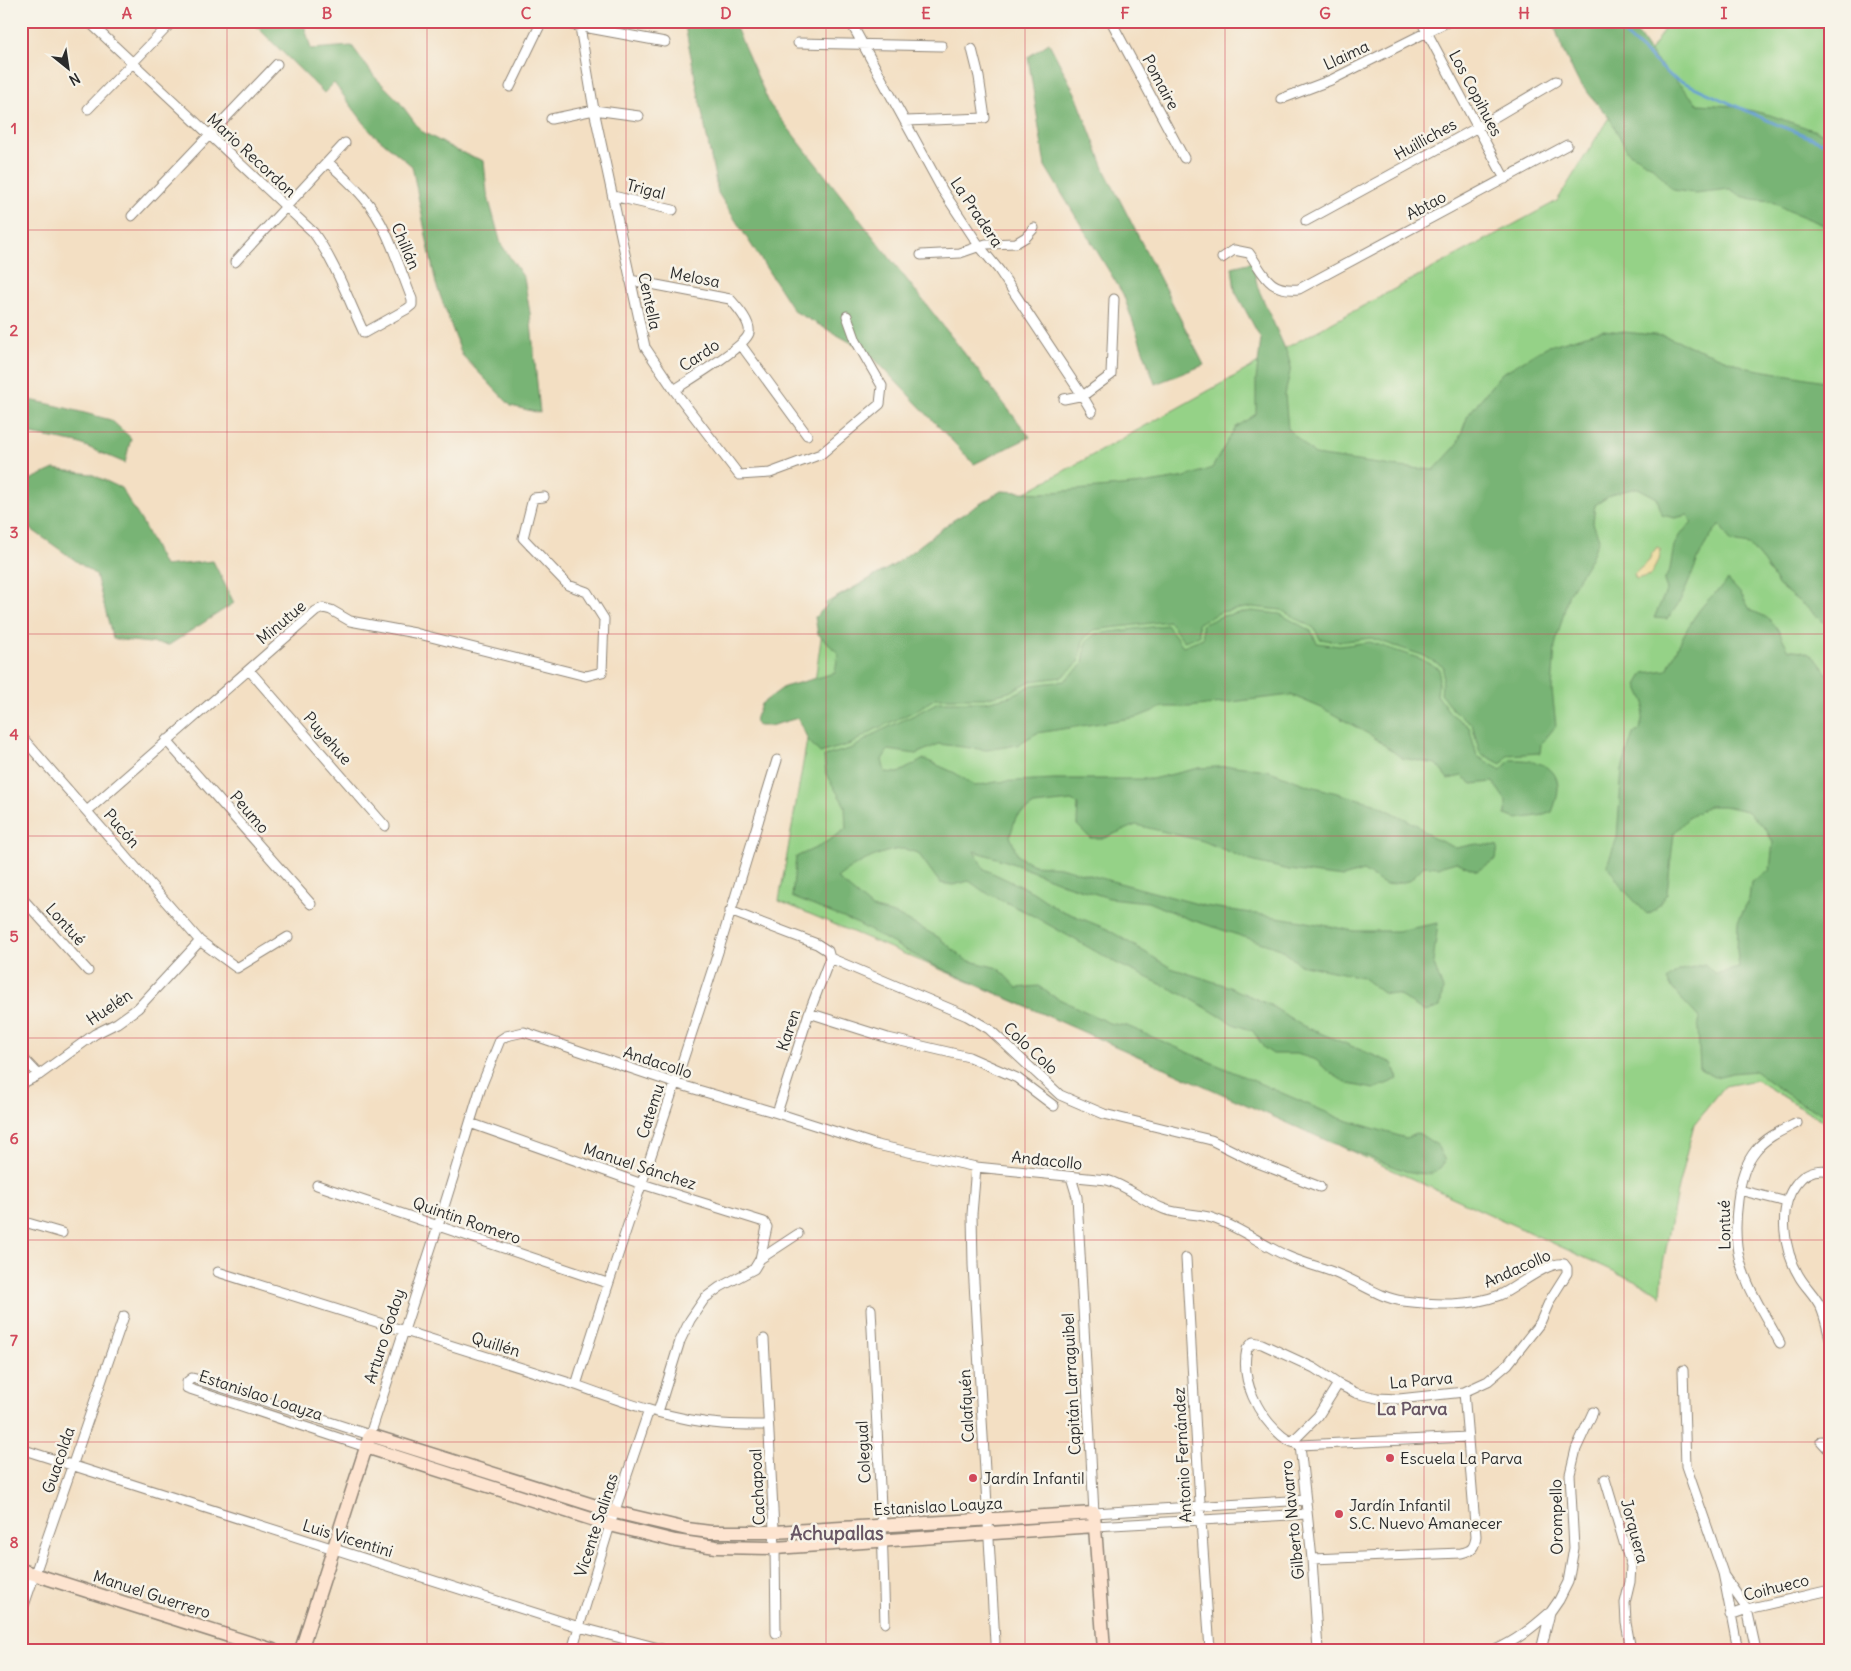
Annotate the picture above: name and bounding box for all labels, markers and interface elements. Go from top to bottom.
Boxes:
text: A [122,3,132,23]
text: B [322,3,333,23]
text: C [521,3,532,23]
text: D [720,3,732,23]
text: E [921,3,931,23]
text: F [1120,3,1130,23]
text: G [1319,3,1331,23]
text: H [1518,3,1530,23]
text: I [1721,3,1728,23]
street label: Llaima [1320,36,1372,74]
north arrow [42,42,92,92]
street label: Los Copihues [1445,46,1507,140]
street label: Pomaire [1138,51,1184,113]
text: N [66,69,83,89]
street label: Mario Recordon [203,109,301,201]
street label: Huilliches [1390,114,1460,164]
text: 1 [11,118,17,138]
street label: La Pradera [946,173,1008,251]
street label: Trigal [625,175,667,203]
street label: Abtao [1403,186,1449,224]
street label: Chillán [387,220,425,272]
street label: Melosa [668,262,722,292]
street label: Centella [634,271,666,331]
text: 2 [10,320,19,340]
street label: Cardo [675,334,723,376]
text: 3 [9,522,19,542]
street label: Minutue [252,596,310,648]
street label: Puyehue [300,707,356,769]
text: 4 [9,724,19,744]
street label: Peumo [226,787,274,837]
street label: Pucón [100,804,144,852]
street label: Lontué [42,899,90,949]
text: 5 [9,926,19,946]
street label: Huelén [82,984,136,1030]
street label: Karen [772,1007,804,1053]
street label: Colo Colo [999,1018,1063,1078]
street label: Andacollo [621,1041,695,1083]
street label: Catemu [632,1081,668,1141]
text: 6 [9,1128,19,1148]
street label: Manuel Sánchez [581,1138,699,1194]
street label: Andacollo [1011,1146,1083,1174]
street label: Quintin Romero [410,1192,524,1248]
street label: Lontué [1714,1200,1734,1250]
street label: Andacollo [1480,1244,1554,1292]
street label: Arturo Godoy [359,1286,409,1386]
street label: Capitán Larraguibel [1057,1312,1085,1456]
street label: Quillén [469,1327,523,1361]
text: 7 [10,1330,18,1350]
street label: Estanislao Loayza [197,1366,325,1424]
street label: La Parva [1389,1367,1453,1393]
street label: Calafquén [954,1369,978,1443]
street label: Antonio Fernández [1168,1386,1196,1523]
district label: La Parva [1376,1397,1448,1420]
street label: Colegual [851,1420,875,1484]
street label: Guacolda [37,1424,79,1496]
street label: Cachapoal [745,1448,769,1526]
place label: Escuela La Parva [1400,1448,1523,1468]
marker: Escuela La Parva [1384,1452,1396,1464]
street label: Gilberto Navarro [1276,1459,1308,1581]
place label: Jardín Infantil [983,1468,1085,1488]
street label: Vicente Salinas [570,1471,622,1579]
marker: Jardín Infantil [967,1472,979,1484]
street label: Orompello [1545,1479,1567,1555]
street label: Estanislao Loayza [873,1493,1003,1519]
place label: Jardín Infantil S.C. Nuevo Amanecer [1349,1495,1503,1533]
street label: Jorquera [1617,1497,1653,1565]
marker: Jardín Infantil S.C. Nuevo Amanecer [1333,1508,1345,1520]
street label: Luis Vicentini [300,1515,396,1561]
district label: Achupallas [790,1521,884,1545]
text: 8 [9,1532,19,1552]
street label: Manuel Guerrero [91,1566,213,1622]
street label: Coihueco [1741,1569,1811,1605]

